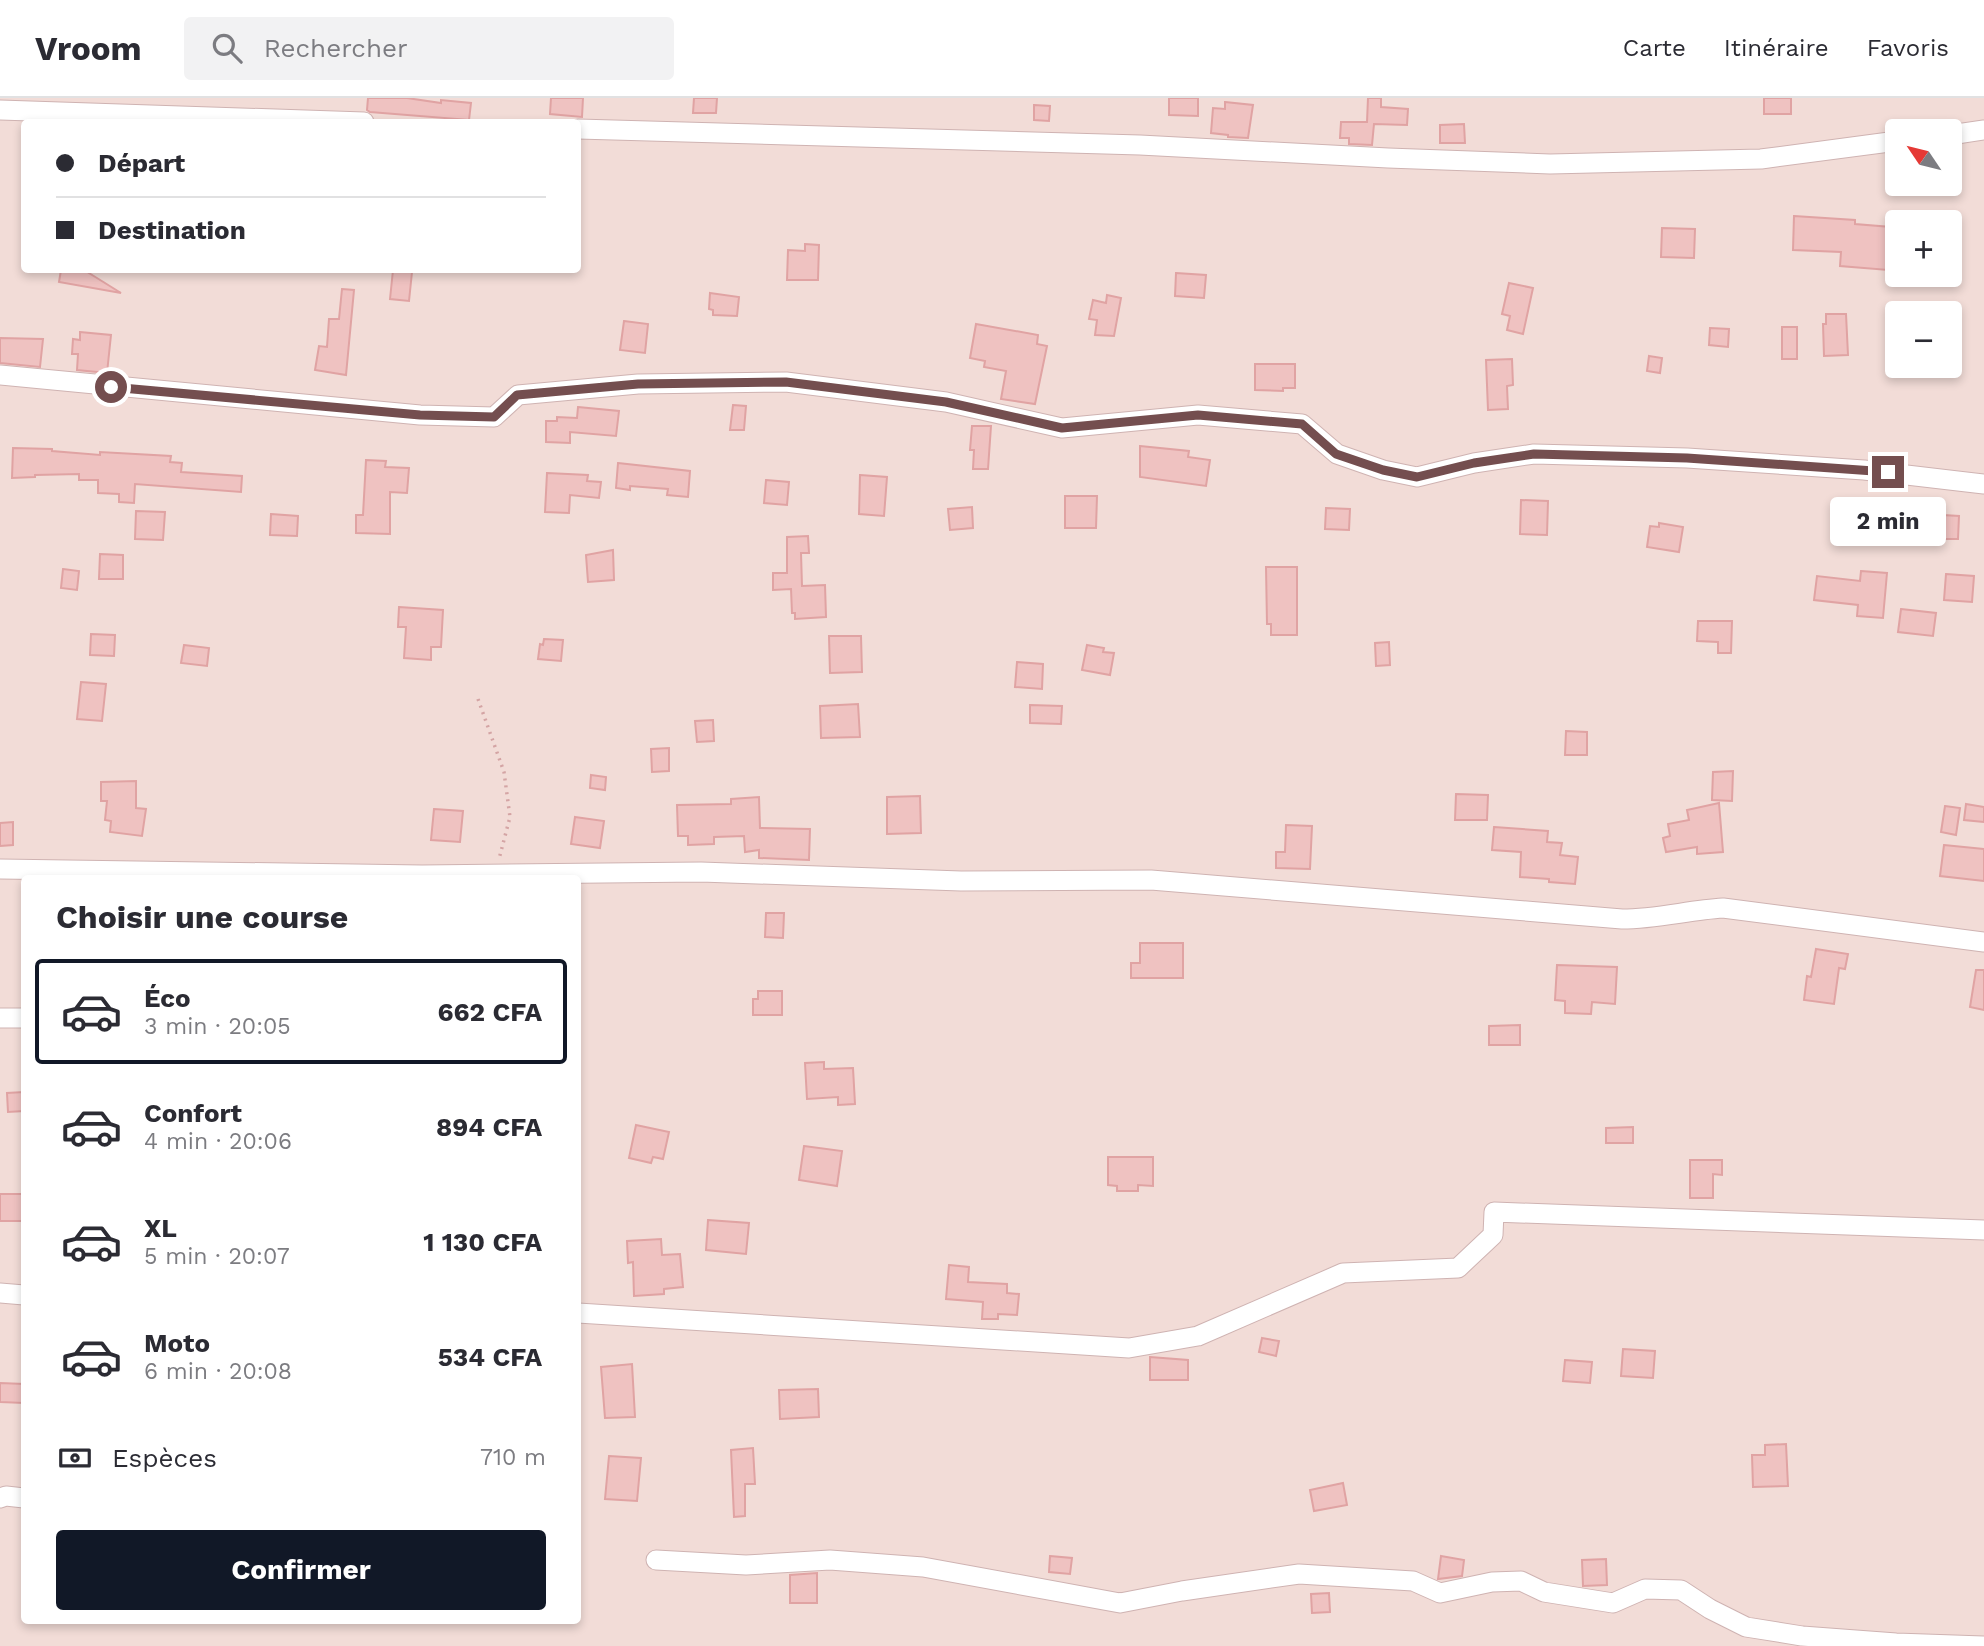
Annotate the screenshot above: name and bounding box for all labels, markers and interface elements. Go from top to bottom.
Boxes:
search box [184,17,674,80]
text: Vroom [35,29,142,68]
icon: search [208,29,246,67]
text: Rechercher [264,33,408,63]
text: Carte [1623,34,1686,62]
text: Itinéraire [1724,34,1829,62]
text: Favoris [1867,34,1949,62]
north arrow [1885,119,1962,196]
map controls [1885,119,1962,378]
text: Départ [98,148,185,178]
button: + [1885,210,1962,287]
text: Destination [98,215,246,245]
button: − [1885,301,1962,378]
route start [95,371,127,403]
route end [1872,456,1904,488]
callout: 2 min [1830,496,1946,546]
text: 2 min [1857,508,1919,535]
text: Choisir une course [56,898,348,936]
icon: car [60,980,123,1043]
text: Éco [144,983,191,1013]
text: 662 CFA [437,997,542,1027]
text: 3 min · 20:05 [144,1013,291,1040]
icon: car [60,1095,123,1158]
text: Confort [144,1098,242,1128]
text: 894 CFA [436,1112,542,1142]
text: 4 min · 20:06 [144,1128,292,1155]
icon: car [60,1210,123,1273]
text: XL [144,1213,177,1243]
text: 1 130 CFA [423,1227,542,1257]
text: 5 min · 20:07 [144,1243,290,1270]
icon: car [60,1325,123,1388]
text: Moto [144,1328,210,1358]
text: 534 CFA [438,1342,542,1372]
text: 6 min · 20:08 [144,1358,292,1385]
icon: cash [56,1439,94,1477]
text: Espèces [112,1443,217,1473]
text: 710 m [480,1444,546,1471]
button: Confirmer [56,1530,546,1610]

